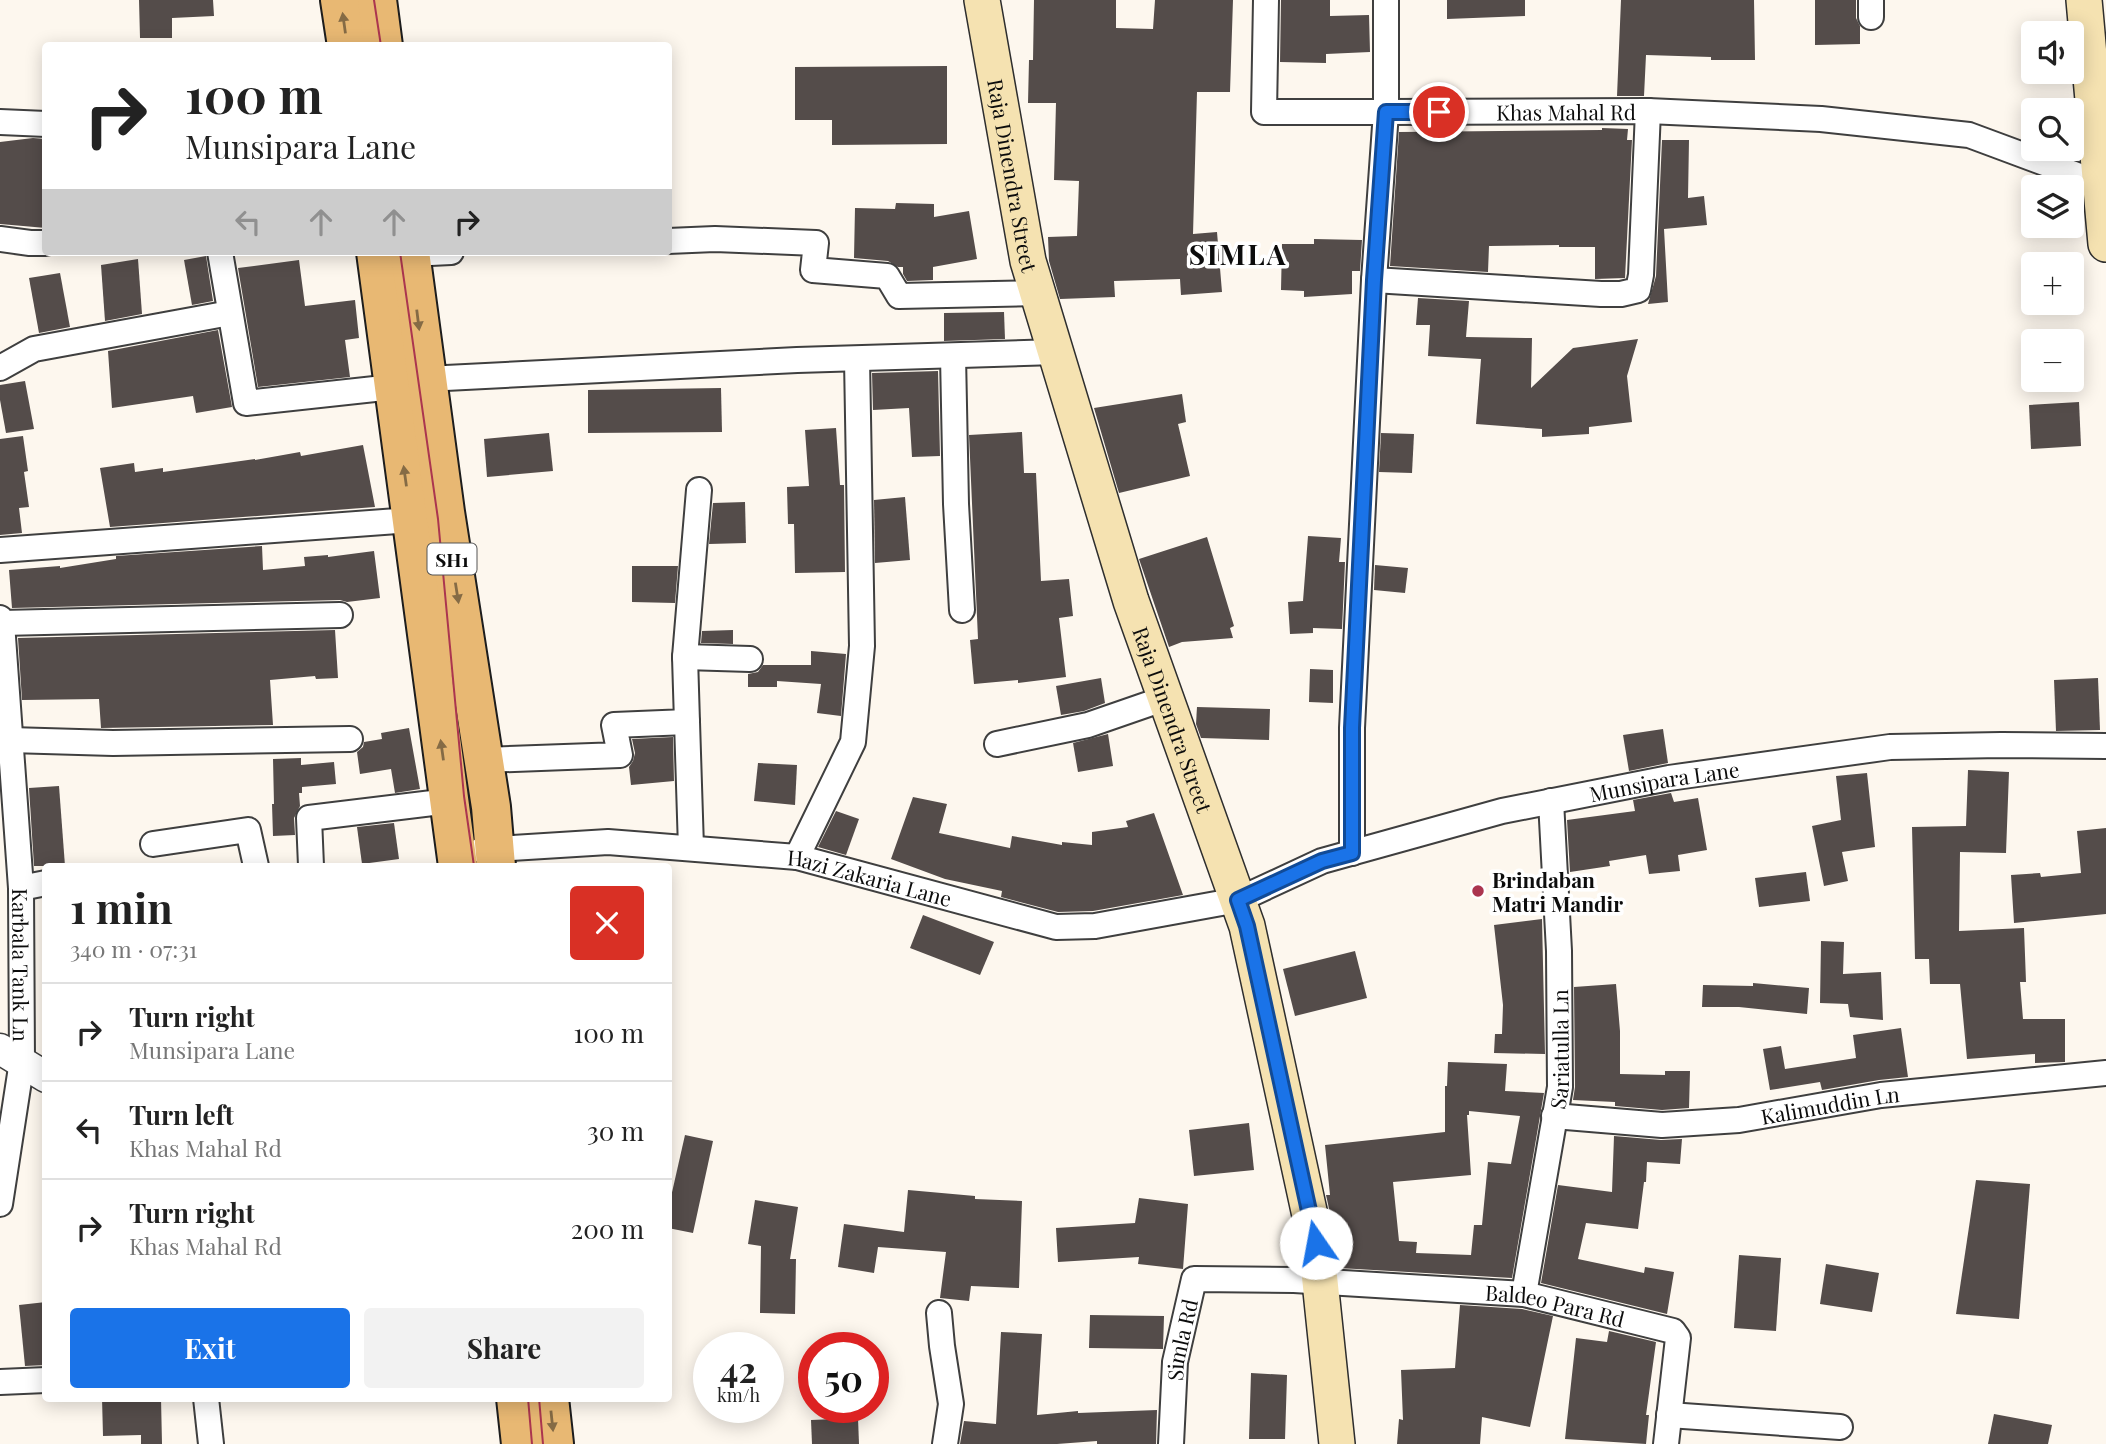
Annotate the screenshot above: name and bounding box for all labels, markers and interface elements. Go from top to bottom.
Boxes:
one-way arrow [338,12,349,34]
map controls [2021,21,2084,392]
button: sound [2021,21,2084,84]
text: 100 m [185,61,323,126]
icon: right [70,70,161,161]
street label: Raja Dinendra Street [982,77,1045,276]
pin [1409,82,1469,142]
icon: arrive [1420,93,1458,131]
street label: Khas Mahal Rd [1496,97,1636,126]
button: search [2021,98,2084,161]
text: Munsipara Lane [185,124,416,167]
button: layers [2021,175,2084,238]
icon: left [229,203,267,241]
icon: ahead [302,203,340,241]
icon: ahead [375,203,413,241]
icon: right [448,203,486,241]
district label: SIMLA [1189,235,1287,272]
button: + [2021,252,2084,315]
one-way arrow [413,309,424,331]
button: − [2021,329,2084,392]
one-way arrow [399,465,410,487]
road number: SH1 [428,544,476,574]
one-way arrow [452,582,463,604]
street label: Raja Dinendra Street [1127,623,1220,817]
one-way arrow [437,739,448,761]
street label: Munsipara Lane [1587,754,1741,807]
street label: Hazi Zakaria Lane [786,842,955,912]
place label: Brindaban Matri Mandir [1492,865,1623,917]
text: 1 min [70,879,173,935]
marker: Brindaban Matri Mandir [1470,883,1486,899]
button: close [570,886,644,960]
street label: Karbala Tank Ln [7,888,36,1042]
text: 340 m · 07:31 [70,933,197,964]
street label: Sariatulla Ln [1542,989,1574,1111]
text: Turn right [129,999,255,1034]
icon: right [70,1013,108,1051]
text: 100 m [574,1015,644,1050]
text: Munsipara Lane [129,1034,295,1065]
street label: Kalimuddin Ln [1758,1079,1901,1130]
text: Turn left [129,1097,234,1132]
icon: left [70,1111,108,1149]
text: 30 m [587,1113,644,1148]
text: Khas Mahal Rd [129,1132,282,1163]
text: Turn right [129,1195,255,1230]
position arrow [1279,1206,1353,1280]
icon: right [70,1209,108,1247]
text: 200 m [571,1211,644,1246]
text: Khas Mahal Rd [129,1230,282,1261]
street label: Baldeo Para Rd [1484,1278,1628,1333]
street label: Simla Rd [1160,1296,1203,1381]
button: Exit [70,1308,350,1388]
button: Share [364,1308,644,1388]
speed limit sign: 50 [798,1332,889,1423]
text: 42 [720,1345,757,1392]
text: km/h [717,1383,760,1407]
one-way arrow [547,1410,558,1432]

